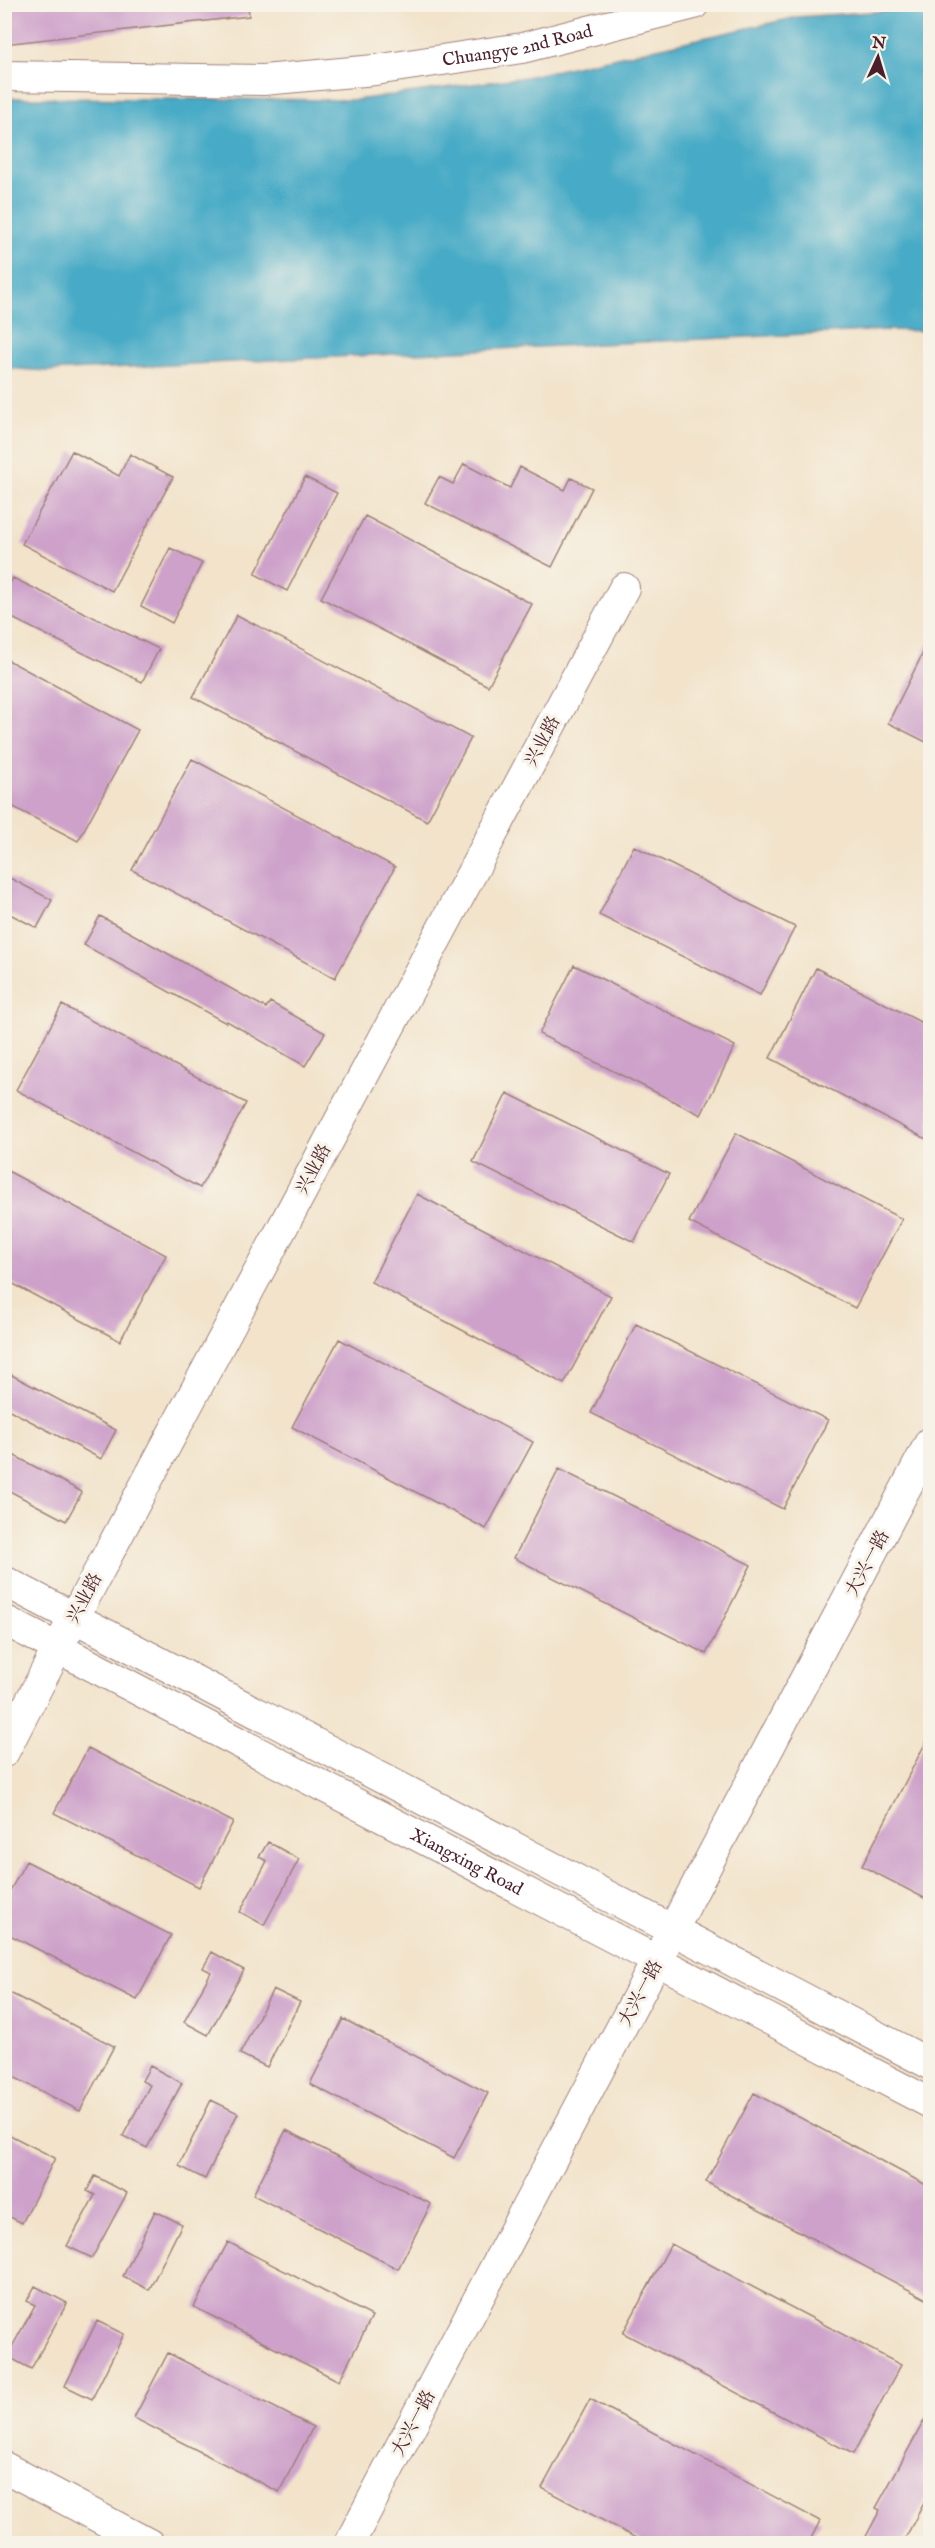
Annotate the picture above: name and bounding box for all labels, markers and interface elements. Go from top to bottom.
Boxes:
street label: Chuangye 2nd Road [441,20,596,73]
north arrow [848,27,908,87]
text: N [870,34,887,55]
street label: 兴业路 [520,712,566,771]
street label: 兴业路 [291,1140,337,1199]
street label: 大兴一路 [841,1527,895,1601]
street label: 兴业路 [62,1569,108,1628]
street label: Xiangxing Road [406,1824,527,1902]
street label: 大兴一路 [614,1957,668,2031]
street label: 大兴一路 [387,2387,441,2461]

